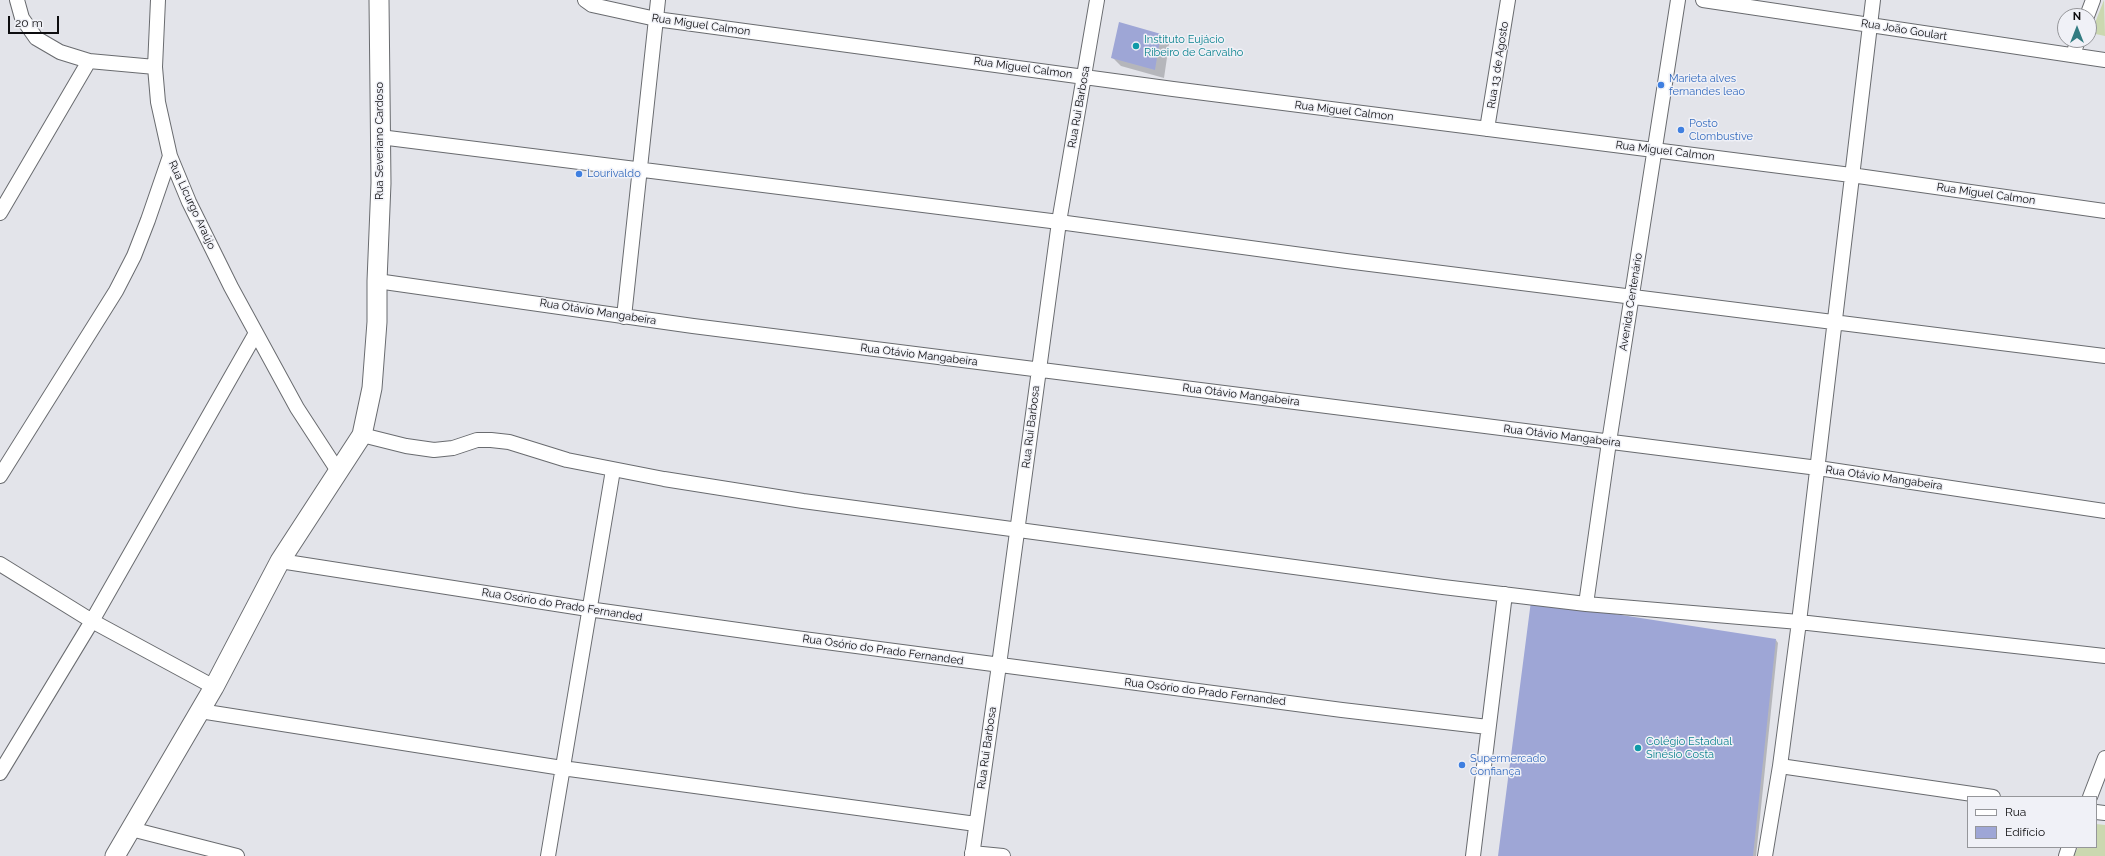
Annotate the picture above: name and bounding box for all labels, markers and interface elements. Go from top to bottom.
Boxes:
scale bar [10,8,61,34]
north arrow [2057,8,2097,48]
text: N [2073,10,2081,23]
street label: Rua Miguel Calmon [651,12,751,38]
text: 20 m [15,16,43,30]
street label: Rua João Goulart [1860,17,1948,43]
street label: Rua 13 de Agosto [1485,21,1511,109]
place label: Instituto Eujácio Ribeiro de Carvalho [1144,33,1243,59]
marker: Instituto Eujácio Ribeiro de Carvalho [1131,41,1141,51]
street label: Rua Miguel Calmon [973,55,1073,81]
street label: Rua Rui Barbosa [1065,65,1093,149]
place label: Marieta alves fernandes leao [1669,72,1745,98]
marker: Marieta alves fernandes leao [1656,80,1666,90]
street label: Rua Severiano Cardoso [373,82,387,200]
street label: Rua Miguel Calmon [1294,98,1394,124]
place label: Posto Clombustíve [1689,117,1753,143]
marker: Posto Clombustíve [1676,125,1686,135]
street label: Rua Miguel Calmon [1615,138,1715,164]
street label: Rua Licurgo Araújo [166,158,218,252]
place label: Lourivaldo [587,167,641,181]
marker: Lourivaldo [574,169,584,179]
street label: Rua Miguel Calmon [1936,181,2036,207]
street label: Avenida Centenário [1617,252,1645,352]
street label: Rua Otávio Mangabeira [539,296,657,328]
street label: Rua Otávio Mangabeira [860,341,978,369]
street label: Rua Otávio Mangabeira [1182,381,1300,409]
street label: Rua Rui Barbosa [1019,385,1043,469]
street label: Rua Otávio Mangabeira [1503,422,1621,450]
street label: Rua Otávio Mangabeira [1825,463,1943,493]
street label: Rua Osório do Prado Fernanded [481,586,643,624]
street label: Rua Osório do Prado Fernanded [802,632,964,668]
street label: Rua Osório do Prado Fernanded [1123,676,1287,708]
street label: Rua Rui Barbosa [975,706,999,790]
place label: Colégio Estadual Sinésio Costa [1646,735,1732,761]
marker: Colégio Estadual Sinésio Costa [1633,743,1643,753]
place label: Supermercado Confiança [1470,752,1546,778]
marker: Supermercado Confiança [1457,760,1467,770]
legend [1967,796,2097,848]
text: Rua [2005,805,2026,819]
text: Edifício [2005,825,2045,839]

